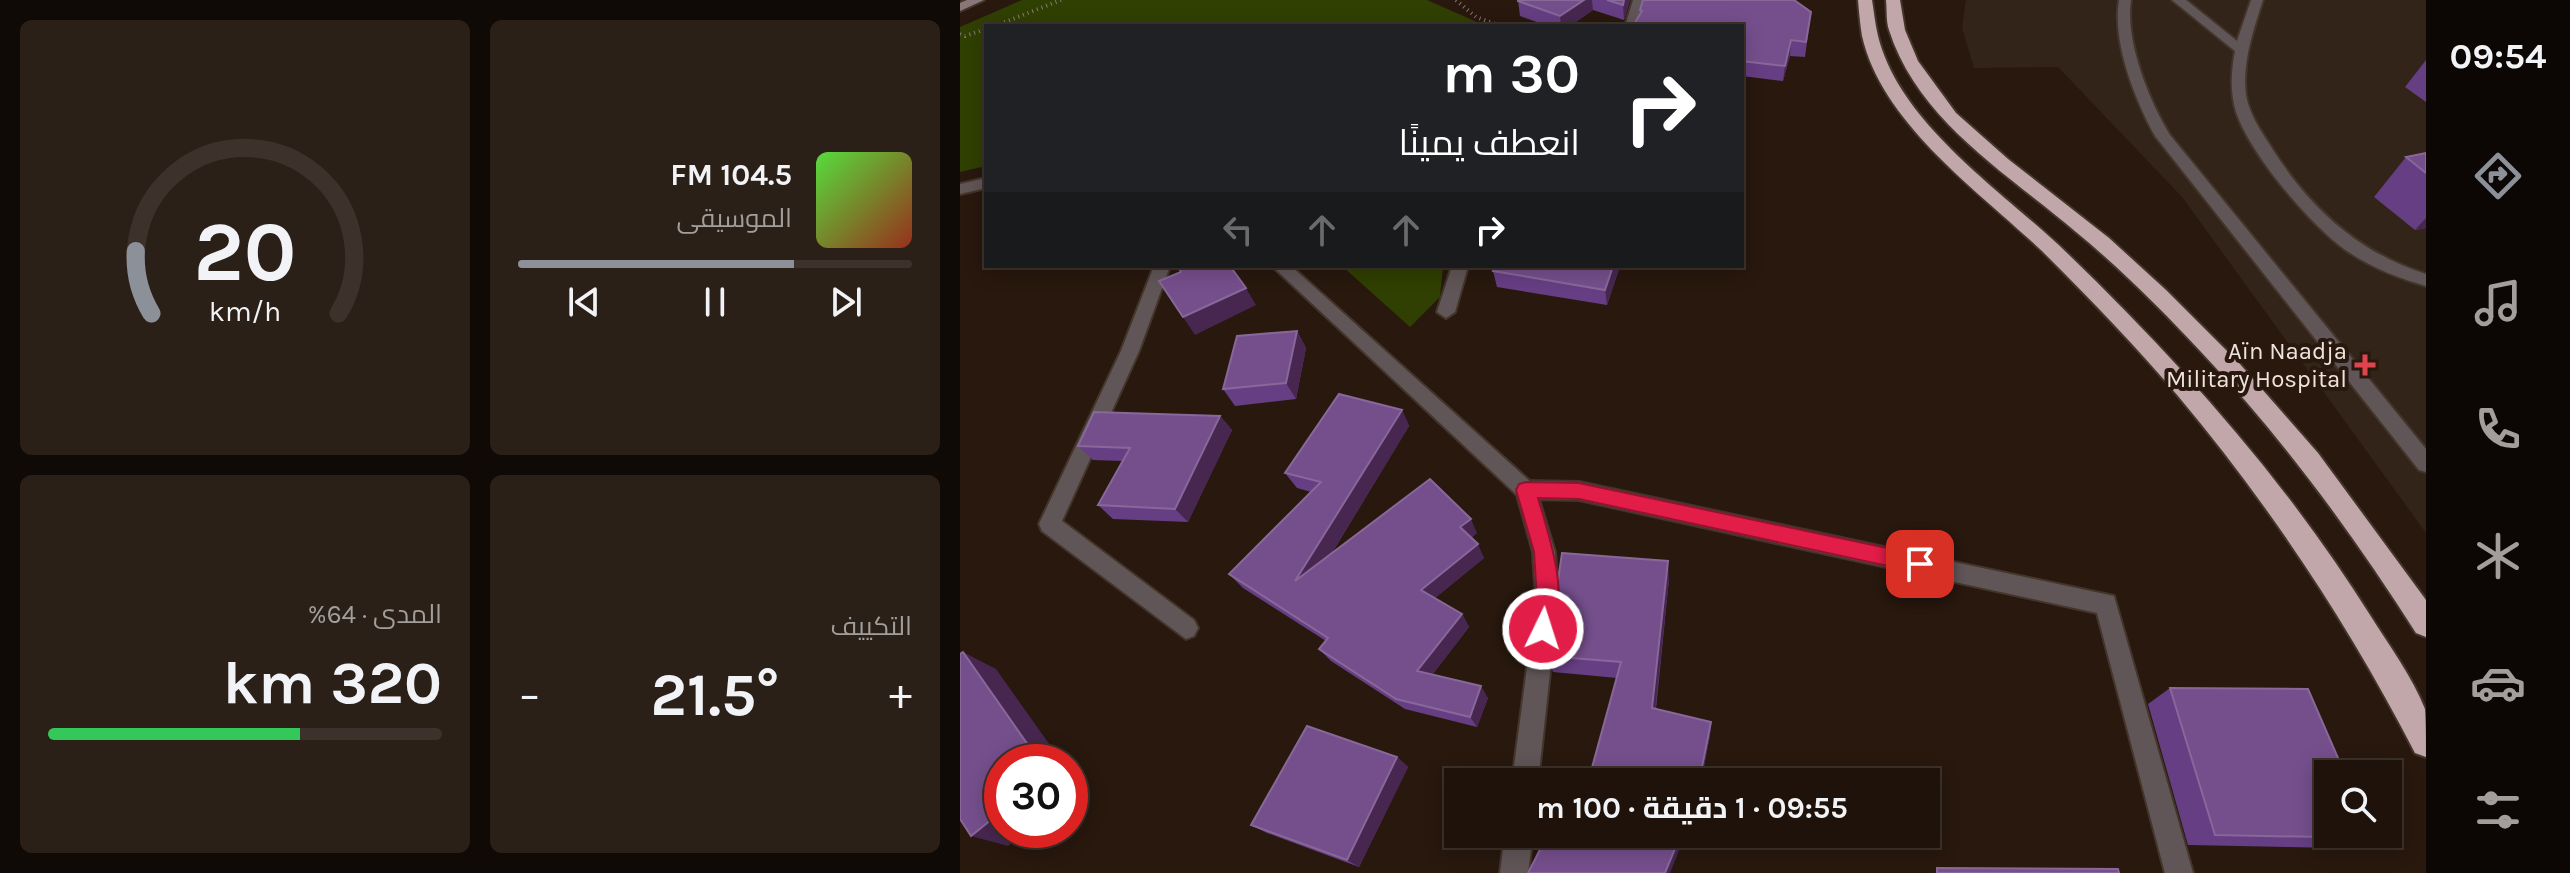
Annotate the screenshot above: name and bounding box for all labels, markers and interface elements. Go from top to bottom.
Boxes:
text: 09:54 [2450,35,2546,77]
text: 30 m [1442,41,1580,106]
icon: right [1608,56,1712,160]
text: انعطف يمينًا [1399,122,1580,164]
icon: directions [2470,148,2526,204]
text: 104.5 FM [670,157,792,193]
text: 20 [194,203,296,300]
text: الموسيقى [677,203,792,234]
icon: left [1216,208,1260,252]
icon: ahead [1300,208,1344,252]
icon: ahead [1384,208,1428,252]
icon: right [1468,208,1512,252]
icon: music [2470,275,2526,331]
icon: previous [562,280,606,324]
icon: pause [693,280,737,324]
icon: next [824,280,868,324]
text: km/h [209,295,281,328]
place label: Aïn Naadja Military Hospital [2166,337,2347,393]
marker: Aïn Naadja Military Hospital [2354,354,2376,376]
icon: phone [2470,401,2526,457]
icon: climate [2470,528,2526,584]
pin [1886,530,1954,598]
icon: arrive [1898,542,1942,586]
position arrow [1501,587,1585,671]
text: المدى · 64% [308,599,442,630]
text: التكييف [830,611,912,642]
text: 320 km [223,648,442,718]
icon: car [2470,655,2526,711]
text: 21.5° [651,660,779,730]
text: − [518,669,541,720]
text: + [889,669,912,720]
speed limit sign: 30 [984,744,1088,848]
map controls [2314,760,2402,848]
button: search [2314,760,2402,848]
icon: filters [2470,782,2526,838]
text: 09:55 · 1 دقيقة · 100 m [1536,790,1848,826]

